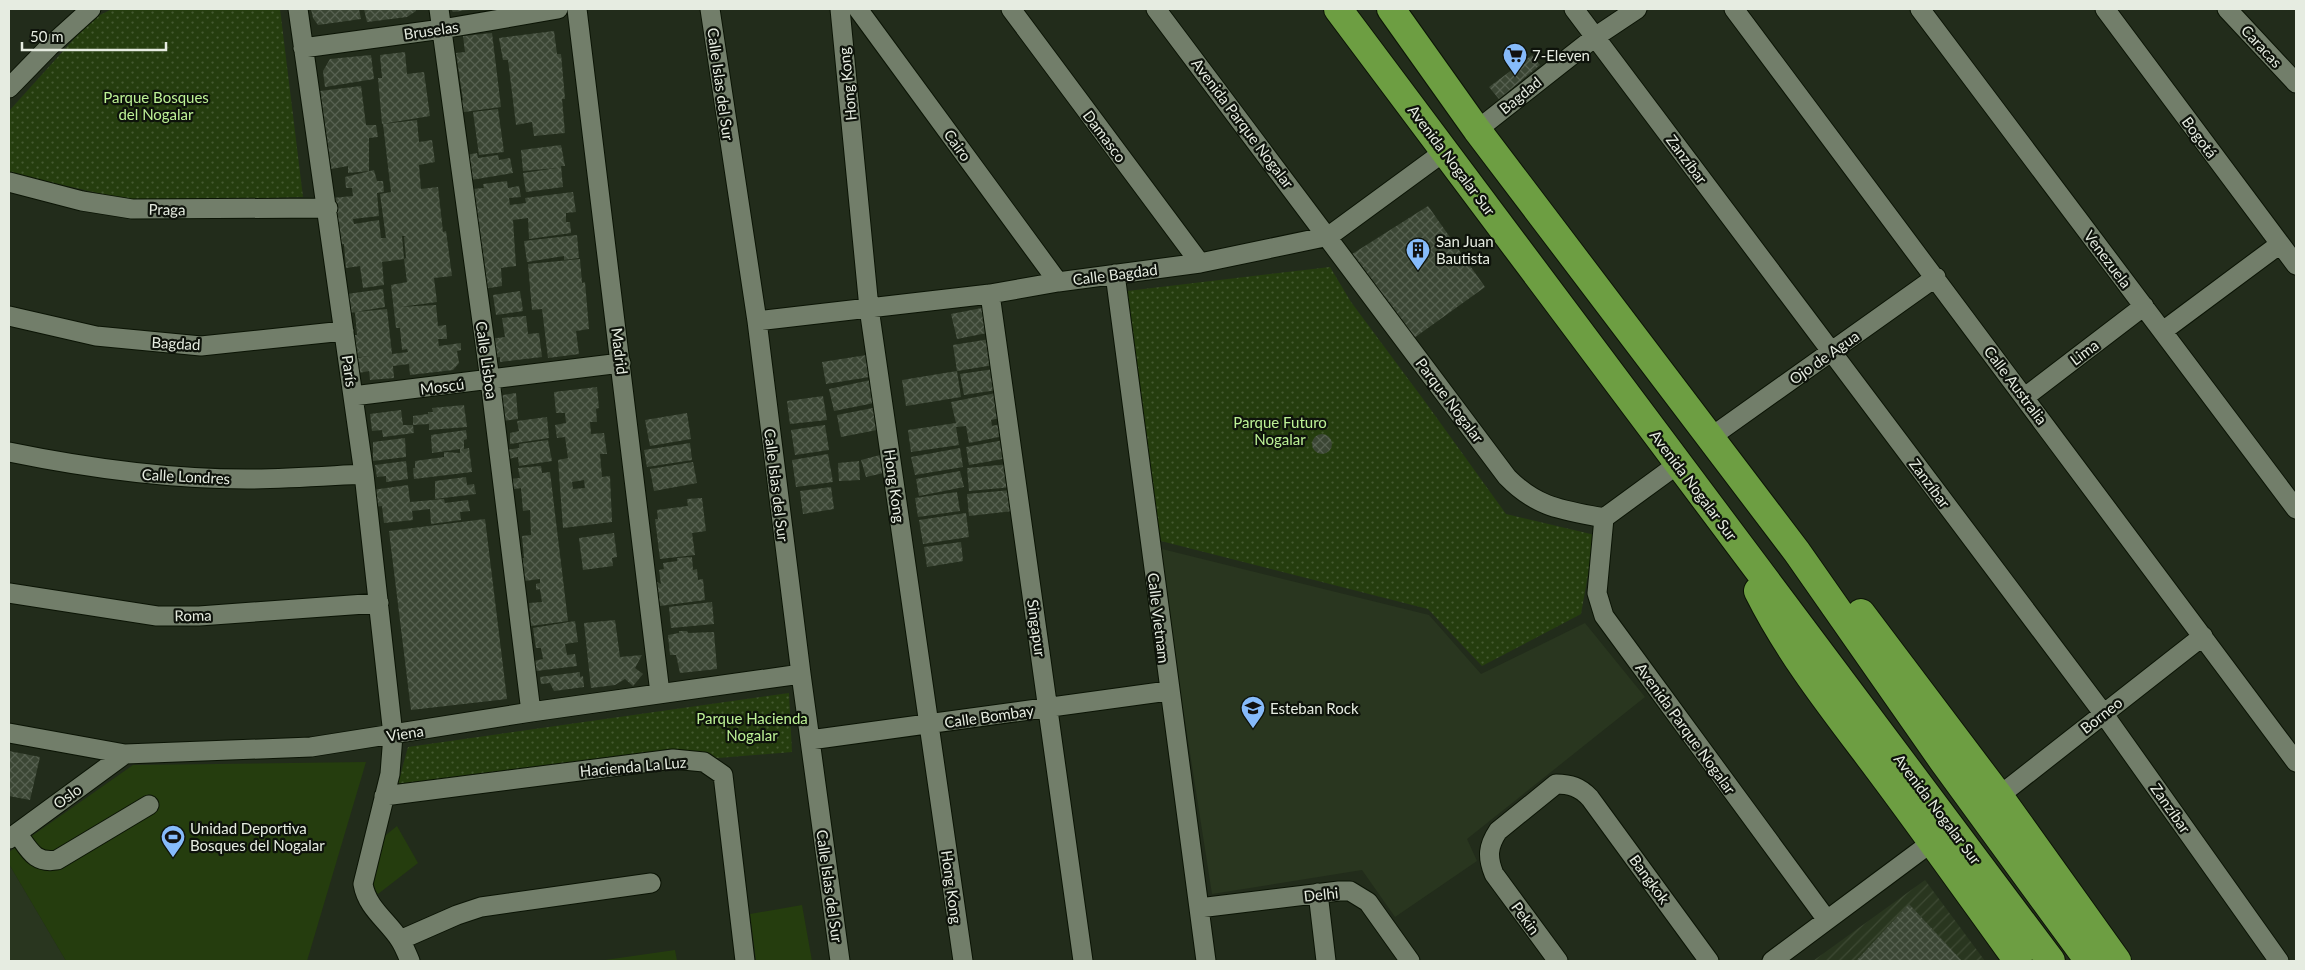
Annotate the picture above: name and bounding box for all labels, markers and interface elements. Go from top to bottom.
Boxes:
street label: Bruselas [402,17,460,43]
scale bar [22,20,166,52]
street label: Caracas [2238,21,2286,71]
street label: Calle Islas del Sur [704,26,738,142]
text: 50 m [30,27,64,45]
supermarket icon: 7-Eleven [1502,42,1528,76]
street label: Hong Kong [834,46,860,122]
place label: 7-Eleven [1532,46,1590,64]
street label: Avenida Parque Nogalar [1188,54,1298,192]
street label: Bagdad [1495,73,1545,117]
park label: Parque Bosques del Nogalar [103,88,209,123]
street label: Avenida Nogalar Sur [1405,101,1500,219]
street label: Damasco [1080,106,1130,166]
street label: Bogotá [2179,113,2221,161]
street label: Cairo [941,126,975,164]
street label: Zanzíbar [1663,131,1712,188]
street label: Praga [148,200,186,218]
street label: Venezuela [2081,227,2135,291]
place label: San Juan Bautista [1436,232,1494,267]
building icon: San Juan Bautista [1405,237,1431,271]
street label: Calle Bagdad [1072,260,1158,288]
street label: Calle Lisboa [473,320,501,400]
street label: Ojo de Agua [1786,326,1862,388]
street label: Madrid [608,327,632,375]
street label: Bagdad [151,333,201,353]
street label: Lima [2066,335,2102,369]
street label: Calle Australia [1981,342,2051,428]
street label: París [339,354,361,388]
street label: Parque Nogalar [1412,354,1488,446]
street label: Moscú [419,374,465,398]
park label: Parque Futuro Nogalar [1233,413,1327,448]
street label: Avenida Nogalar Sur [1647,426,1742,544]
street label: Calle Islas del Sur [761,428,793,543]
street label: Hong Kong [881,448,909,524]
street label: Zanzíbar [1906,455,1955,512]
street label: Calle Londres [141,465,231,487]
street label: Calle Vietnam [1145,572,1173,664]
street label: Singapur [1024,598,1050,658]
street label: Roma [174,606,212,624]
street label: Avenida Parque Nogalar [1632,659,1740,798]
street label: Borneo [2076,693,2126,737]
school or university icon: Esteban Rock [1240,695,1266,729]
place label: Esteban Rock [1270,699,1359,717]
street label: Calle Bombay [943,701,1035,731]
park label: Parque Hacienda Nogalar [696,709,808,744]
street label: Viena [385,721,425,745]
street label: Avenida Nogalar Sur [1891,750,1986,868]
street label: Hacienda La Luz [579,752,687,780]
street label: Oslo [49,780,85,812]
street label: Zanzíbar [2147,780,2195,837]
place label: Unidad Deportiva Bosques del Nogalar [190,819,325,854]
sports icon: Unidad Deportiva Bosques del Nogalar [160,824,186,858]
street label: Calle Islas del Sur [813,828,847,944]
street label: Hong Kong [938,849,966,925]
street label: Bangkok [1626,851,1674,907]
street label: Delhi [1303,883,1339,905]
street label: Pekin [1508,898,1544,938]

